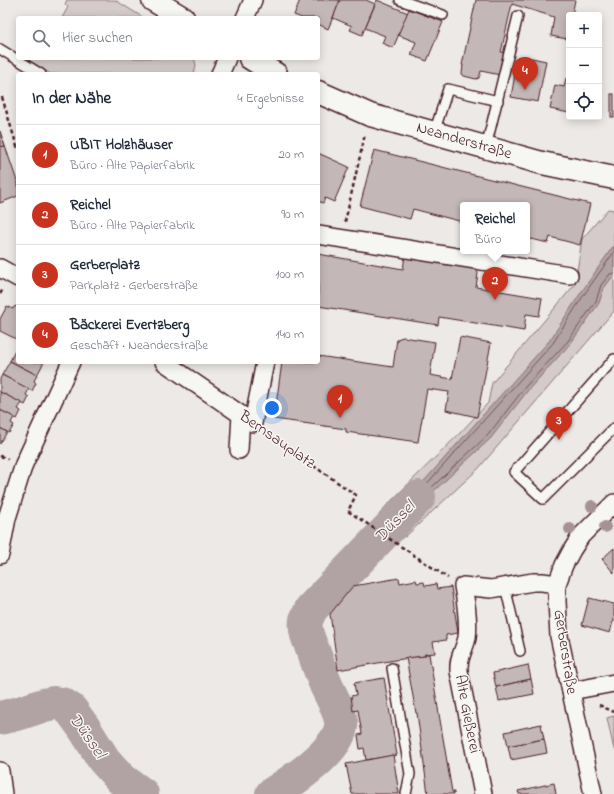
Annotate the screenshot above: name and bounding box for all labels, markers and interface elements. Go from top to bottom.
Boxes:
map controls [566,12,602,120]
button: + [566,12,602,48]
search box [16,16,320,60]
icon: search [30,27,52,49]
text: Hier suchen [62,27,133,49]
button: − [566,48,602,84]
pin: 4 [512,57,538,90]
button: locate [566,84,602,120]
text: In der Nähe [32,86,111,111]
text: 4 Ergebnisse [237,89,304,108]
street label: Neanderstraße [413,116,515,166]
text: UBIT Holzhäuser [70,134,173,156]
text: 1 [43,145,47,164]
text: 20 m [279,145,304,164]
text: Büro · Alte Papierfabrik [70,156,195,175]
text: Reichel [70,194,111,216]
popup [460,202,530,254]
text: 2 [42,205,48,224]
text: 90 m [281,205,304,224]
text: Reichel [475,208,515,230]
text: Büro · Alte Papierfabrik [70,216,195,235]
text: Büro [475,230,502,249]
text: Gerberplatz [70,254,140,276]
text: 3 [42,265,48,284]
text: 100 m [275,265,304,284]
pin: 2 [482,267,508,300]
text: Parkplatz · Gerberstraße [70,276,198,295]
text: Bäckerei Evertzberg [70,314,190,336]
text: 4 [42,325,48,344]
text: 140 m [276,325,304,344]
text: Geschäft · Neanderstraße [70,336,208,355]
pin: 1 [327,385,353,418]
your location [262,398,282,418]
street label: Bernsauplatz [233,404,320,475]
pin: 3 [546,407,572,440]
water label: Düssel [369,494,423,549]
street label: Gerberstraße [546,608,584,697]
street label: Alte Gießerei [448,673,486,756]
water label: Düssel [62,708,113,765]

